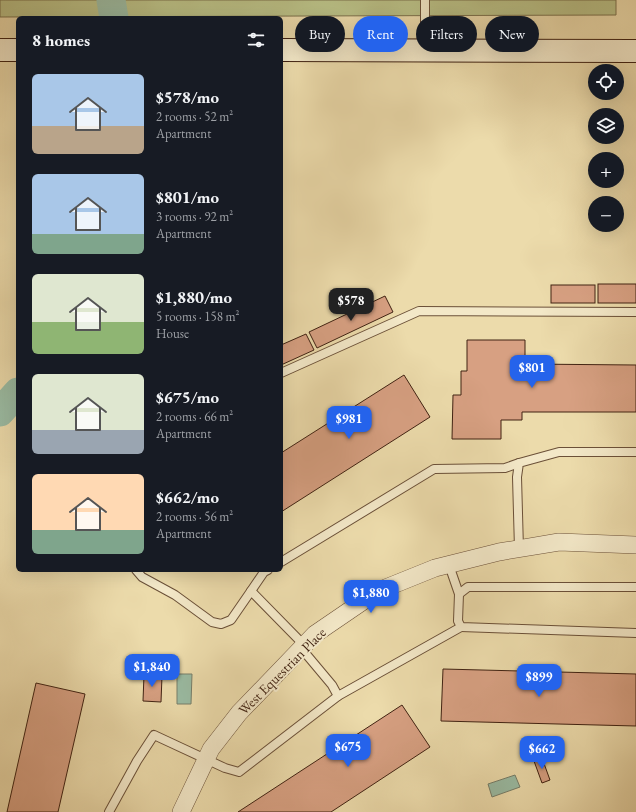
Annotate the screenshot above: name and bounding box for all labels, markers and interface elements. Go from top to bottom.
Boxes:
chip: Buy [295,16,345,52]
chip: Rent [353,16,408,52]
chip: Filters [416,16,477,52]
chip: New [485,16,539,52]
text: 8 homes [32,29,90,51]
icon: filters [245,29,267,51]
map controls [588,64,624,232]
button: locate [588,64,624,100]
text: $578/mo [156,86,219,108]
icon: home [64,90,112,138]
text: 2 rooms · 52 m² [156,108,233,125]
button: layers [588,108,624,144]
text: Apartment [156,125,211,142]
button: + [588,152,624,188]
text: $801/mo [156,186,219,208]
icon: home [64,190,112,238]
button: − [588,196,624,232]
text: 3 rooms · 92 m² [156,208,233,225]
text: Apartment [156,225,211,242]
text: $1,880/mo [156,286,232,308]
pin: $578 [327,288,375,322]
icon: home [64,290,112,338]
text: $578 [338,292,364,309]
text: 5 rooms · 158 m² [156,308,240,325]
text: House [156,325,189,342]
pin: $801 [508,355,556,389]
text: $801 [519,359,545,376]
text: $675/mo [156,386,219,408]
icon: home [64,390,112,438]
pin: $981 [325,406,373,440]
text: 2 rooms · 66 m² [156,408,233,425]
text: $981 [336,410,362,427]
text: Apartment [156,425,211,442]
text: $662/mo [156,486,219,508]
icon: home [64,490,112,538]
text: 2 rooms · 56 m² [156,508,233,525]
text: Apartment [156,525,211,542]
pin: $1,880 [338,580,404,614]
text: $1,880 [353,584,389,601]
street label: West Equestrian Place [234,623,330,719]
pin: $1,840 [119,654,185,688]
text: $1,840 [134,658,170,675]
pin: $899 [515,664,563,698]
text: $899 [526,668,552,685]
pin: $675 [324,734,372,768]
pin: $662 [518,736,566,770]
text: $675 [335,738,361,755]
text: $662 [529,740,555,757]

